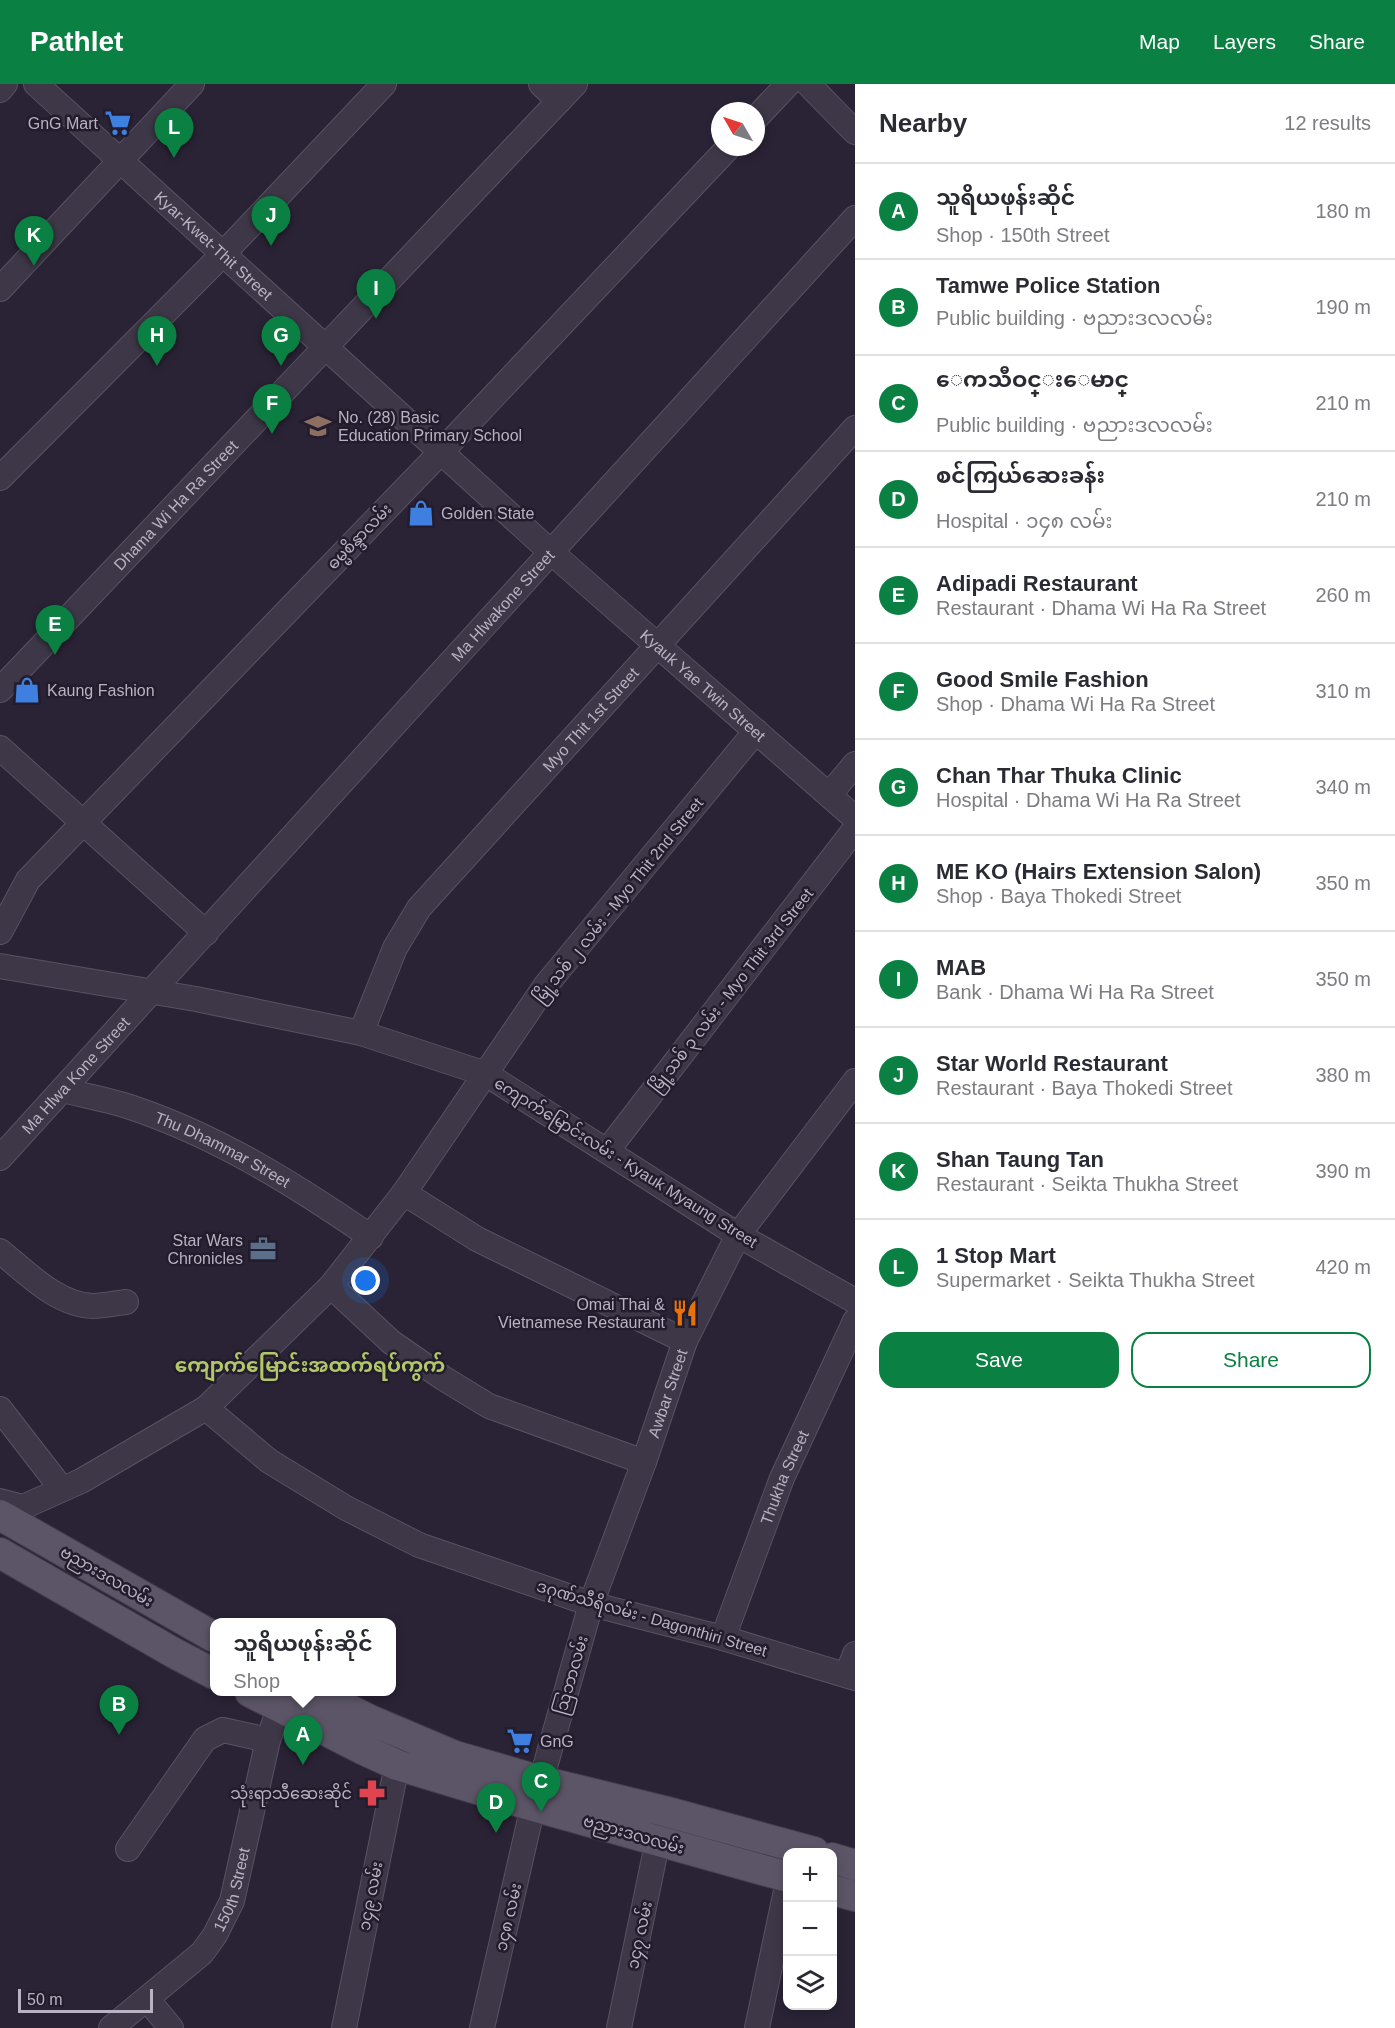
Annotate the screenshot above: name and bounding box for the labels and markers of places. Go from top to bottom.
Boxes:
supermarket icon: GnG Mart [103,108,133,138]
pin: L [154,109,194,158]
place label: GnG Mart [28,115,99,132]
pin: J [252,196,290,246]
pin: K [15,216,54,266]
pin: I [356,270,395,319]
pin: H [138,316,176,366]
pin: G [262,316,300,366]
pin: F [252,384,292,434]
place label: No. (28) Basic Education Primary School [338,409,522,444]
school or university icon: No. (28) Basic Education Primary School [303,411,333,441]
shop icon: Golden State [406,498,436,528]
place label: Golden State [441,505,535,522]
pin: E [36,606,74,655]
shop icon: Kaung Fashion [12,675,42,705]
place label: Kaung Fashion [47,682,155,699]
place label: Star Wars Chronicles [167,1232,243,1267]
office icon: Star Wars Chronicles [248,1234,278,1264]
place label: Omai Thai & Vietnamese Restaurant [498,1296,666,1331]
restaurant icon: Omai Thai & Vietnamese Restaurant [670,1298,700,1328]
pin: B [100,1686,138,1735]
pin: A [284,1716,322,1765]
supermarket icon: GnG [505,1726,535,1756]
place label: GnG [540,1733,574,1750]
pin: C [522,1762,560,1812]
pharmacy icon: သုံးရာသီဆေးဆိုင် [357,1778,387,1808]
place label: သုံးရာသီဆေးဆိုင် [230,1782,352,1808]
pin: D [476,1784,516,1833]

